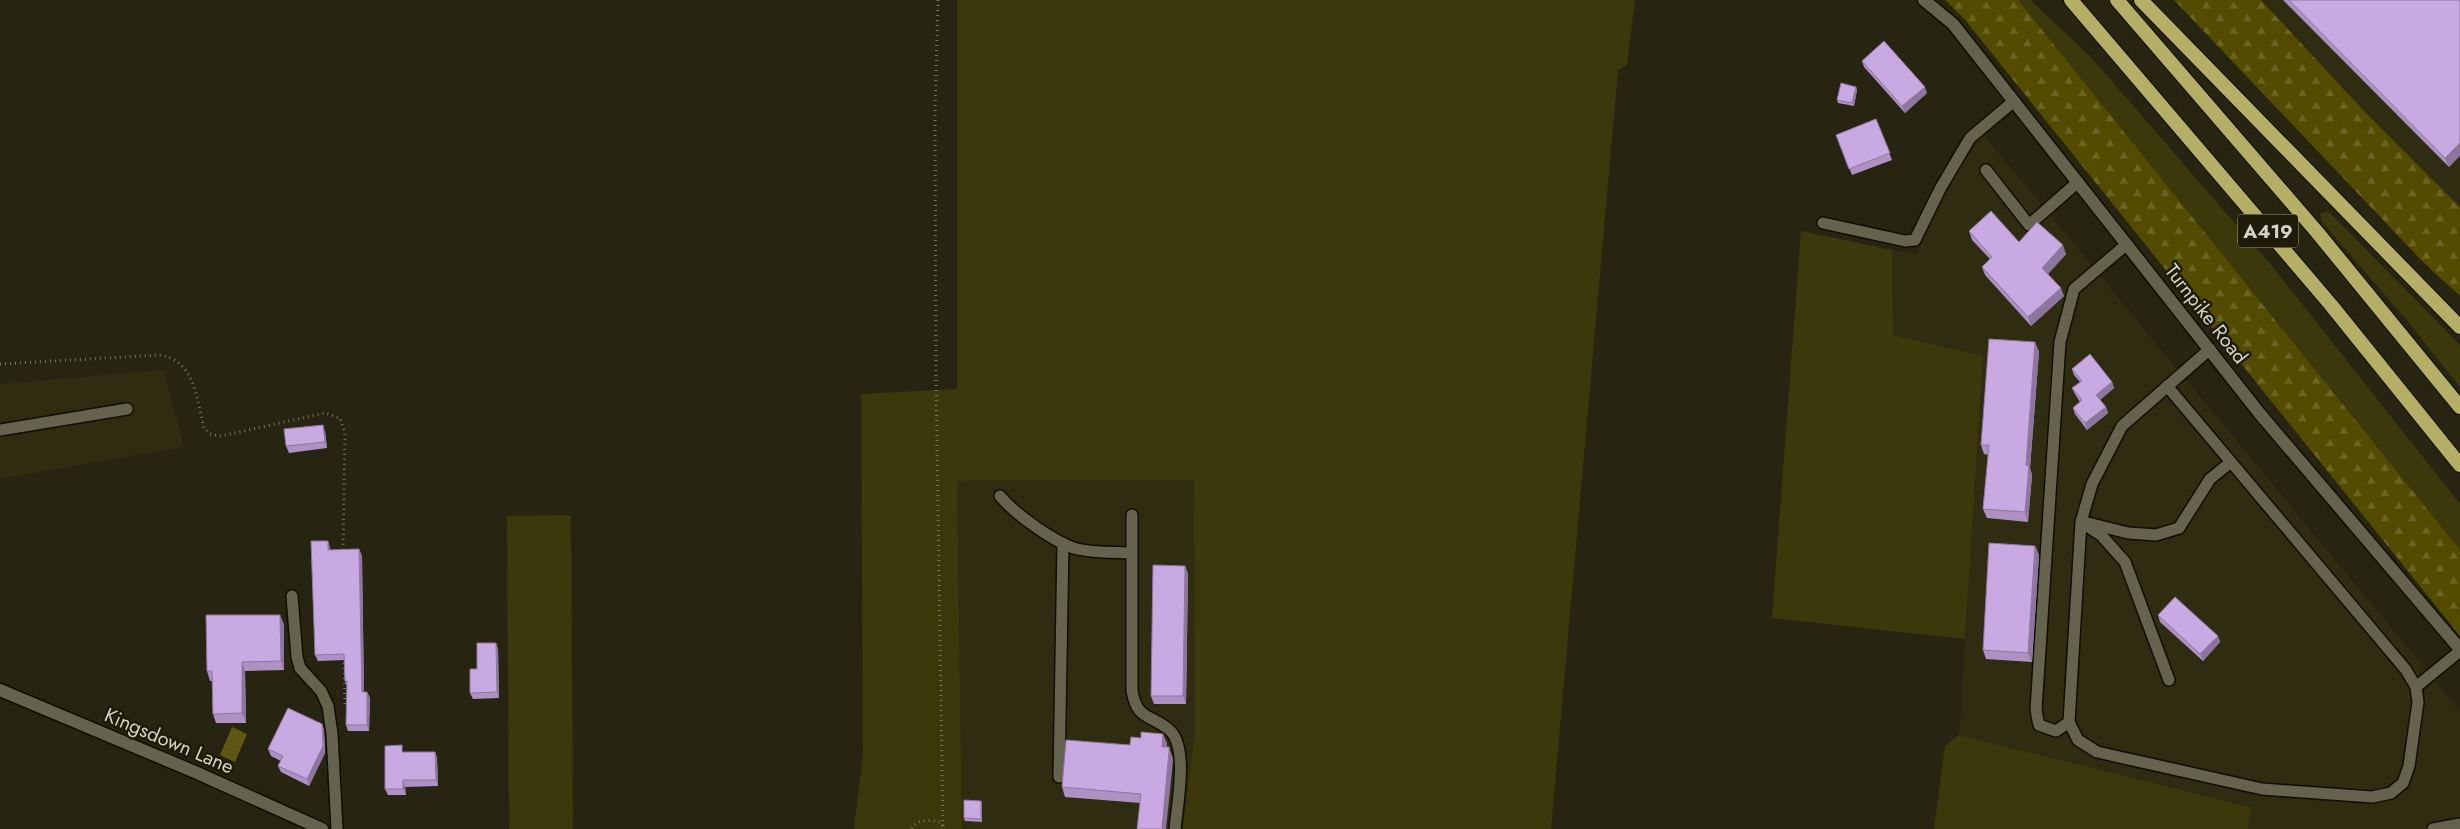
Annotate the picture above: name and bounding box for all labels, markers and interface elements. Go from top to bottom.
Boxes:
road number: A419 [2238,215,2298,248]
street label: Turnpike Road [2158,258,2254,370]
street label: Kingsdown Lane [100,701,238,781]

